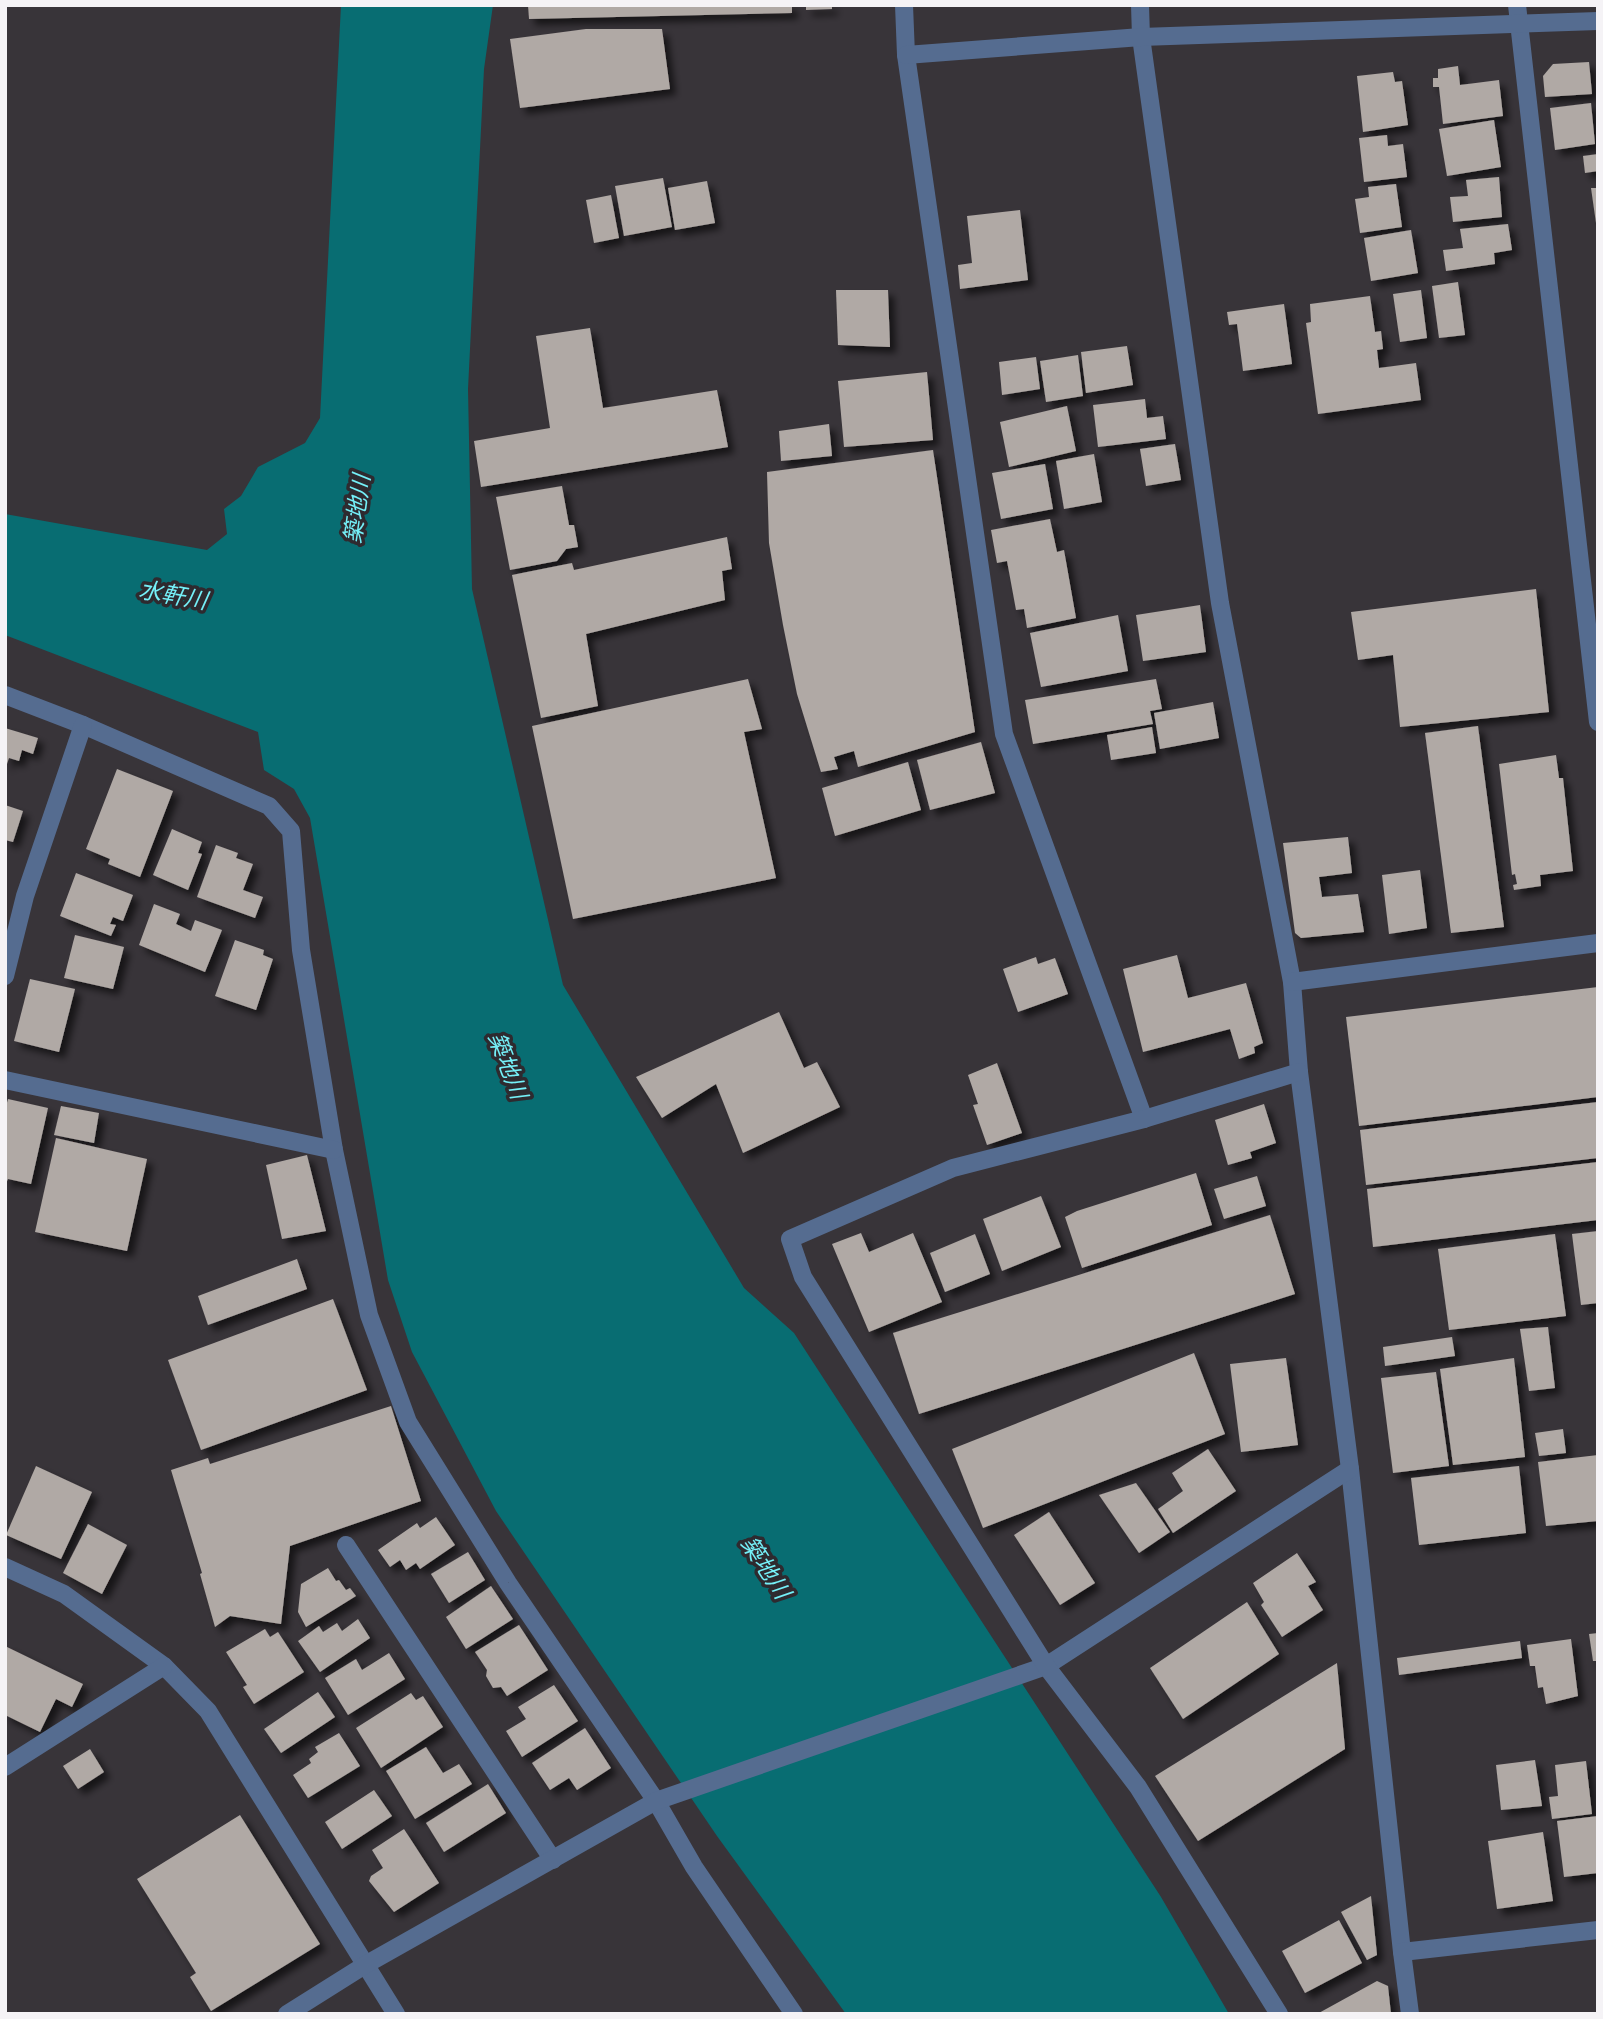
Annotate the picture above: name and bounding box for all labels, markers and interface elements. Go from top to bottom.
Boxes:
water label: 築地川 [339,470,377,545]
water label: 水軒川 [137,576,212,616]
water label: 築地川 [482,1029,534,1106]
water label: 築地川 [734,1531,797,1607]

